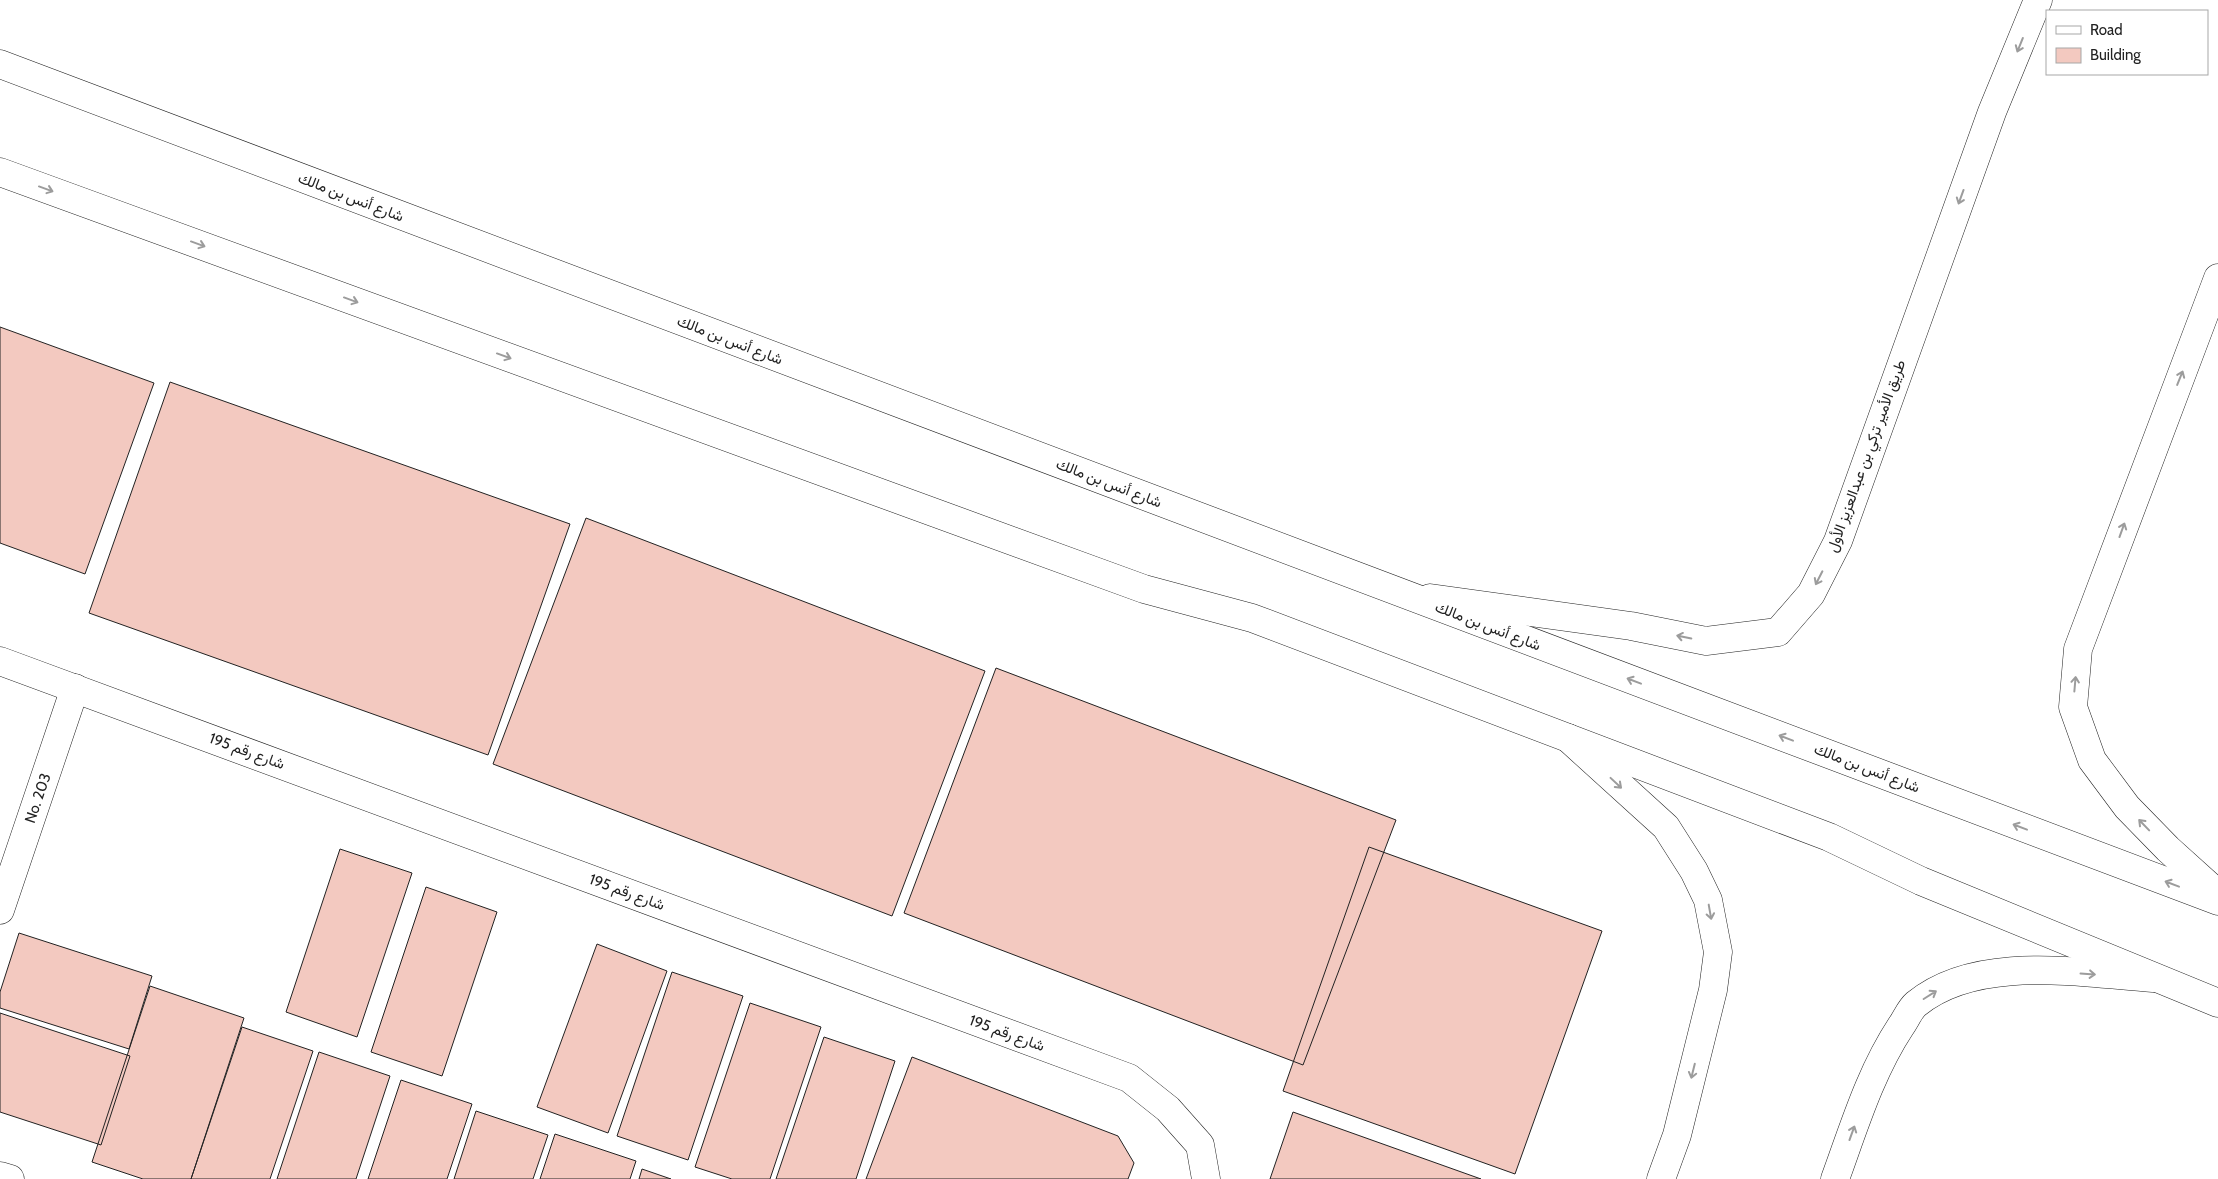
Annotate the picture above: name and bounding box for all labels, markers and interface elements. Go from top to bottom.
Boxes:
legend [2046,10,2208,75]
text: Road [2090,21,2123,39]
one-way arrow [2014,37,2024,52]
text: Building [2090,46,2141,64]
street label: شارع أنس بن مالك [295,169,407,227]
one-way arrow [38,185,53,194]
one-way arrow [1956,188,1965,204]
one-way arrow [190,240,206,249]
one-way arrow [343,296,358,305]
street label: شارع أنس بن مالك [674,312,786,370]
one-way arrow [496,352,511,361]
street label: طريق الأمير تركي بن عبدالعزيز الأول [1823,357,1913,556]
one-way arrow [2176,371,2185,386]
street label: شارع أنس بن مالك [1053,455,1165,513]
one-way arrow [2118,522,2127,538]
one-way arrow [1814,570,1823,585]
street label: شارع أنس بن مالك [1432,598,1544,656]
one-way arrow [1677,632,1693,641]
one-way arrow [1627,676,1643,685]
one-way arrow [2070,676,2080,692]
street label: شارع رقم 195 [206,729,287,775]
one-way arrow [1779,733,1795,742]
street label: شارع أنس بن مالك [1811,740,1923,798]
street label: No. 203 [21,771,55,826]
one-way arrow [1610,777,1623,789]
one-way arrow [2138,818,2150,831]
one-way arrow [2013,822,2029,831]
street label: شارع رقم 195 [586,870,667,916]
one-way arrow [2165,879,2181,888]
one-way arrow [1706,903,1716,919]
one-way arrow [2080,969,2096,978]
one-way arrow [1923,989,1937,999]
street label: شارع رقم 195 [966,1011,1047,1057]
one-way arrow [1688,1062,1697,1078]
one-way arrow [1847,1126,1857,1142]

